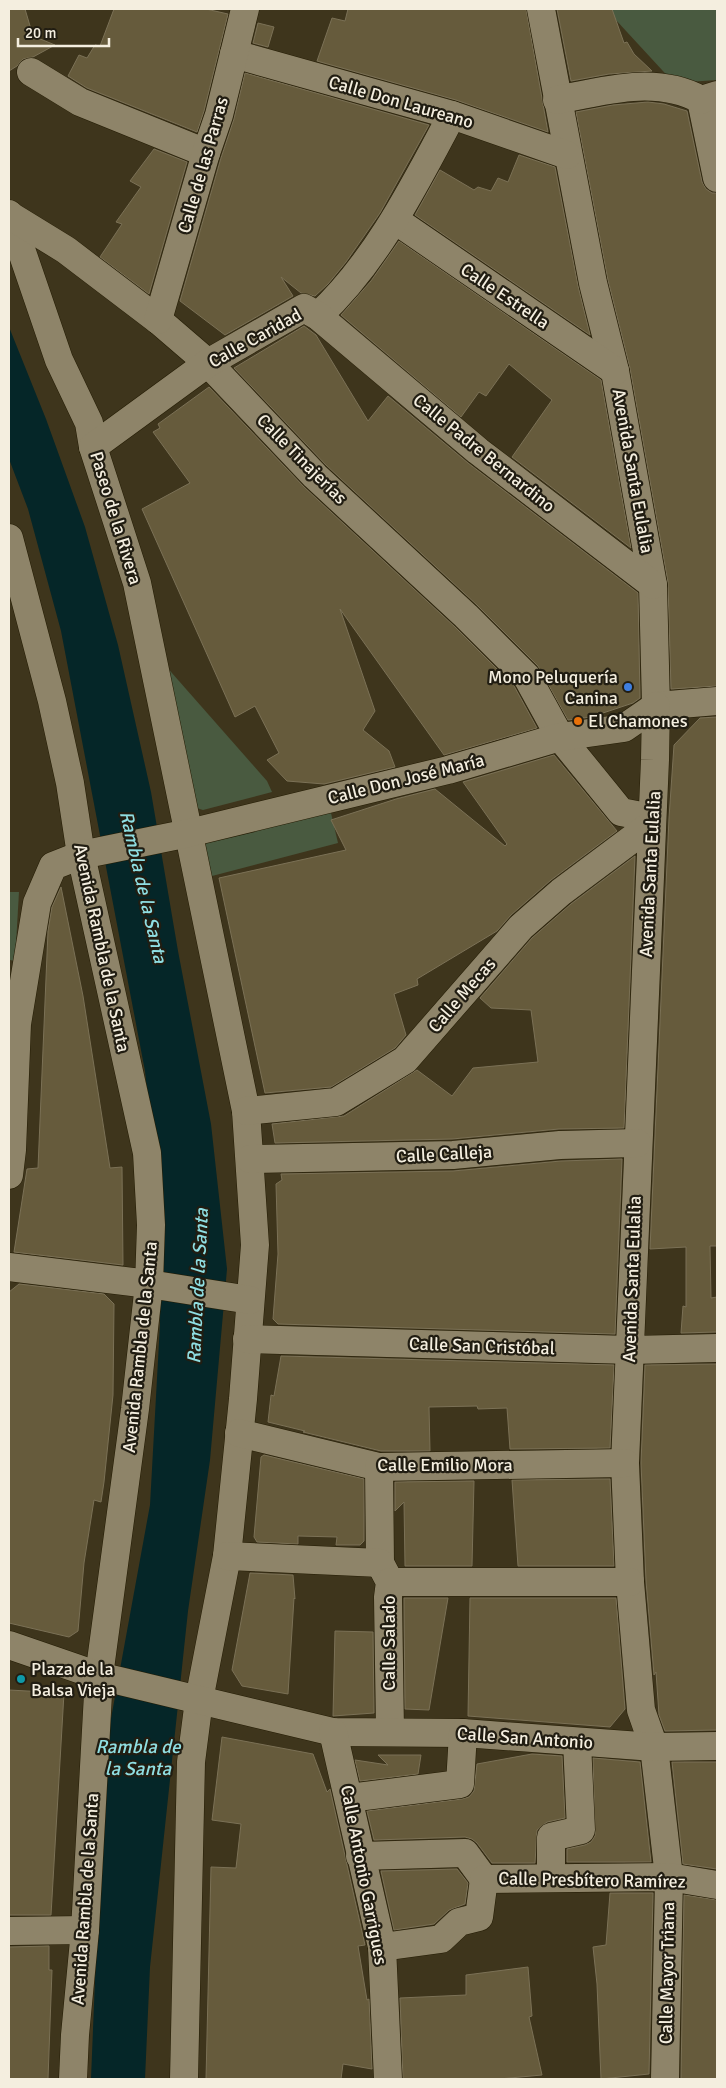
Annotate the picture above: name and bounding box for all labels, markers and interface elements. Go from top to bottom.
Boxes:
scale bar [18,15,109,47]
text: 20 m [25,24,56,42]
street label: Calle Don Laureano [326,71,476,133]
street label: Calle de las Parras [173,94,233,236]
street label: Calle Estrella [456,258,554,334]
street label: Calle Caridad [205,303,305,373]
street label: Avenida Santa Eulalia [608,387,658,555]
street label: Calle Padre Bernardino [409,389,559,517]
street label: Calle Tinajerías [252,409,352,509]
street label: Paseo de la Rivera [85,449,147,587]
place label: Mono Peluquería Canina [488,666,618,709]
marker: Mono Peluquería Canina [622,681,634,693]
place label: El Chamones [588,710,688,732]
marker: El Chamones [572,715,584,727]
street label: Calle Don José María [325,749,487,809]
street label: Avenida Santa Eulalia [635,790,665,958]
water label: Rambla de la Santa [114,809,172,967]
street label: Avenida Rambla de la Santa [69,842,135,1054]
street label: Calle Mecas [423,953,501,1037]
street label: Calle Calleja [395,1140,493,1168]
street label: Avenida Santa Eulalia [618,1195,646,1363]
water label: Rambla de la Santa [182,1206,214,1364]
street label: Avenida Rambla de la Santa [118,1240,162,1454]
street label: Calle San Cristóbal [409,1332,555,1360]
street label: Calle Emilio Mora [377,1454,513,1476]
street label: Calle Salado [378,1595,400,1691]
place label: Plaza de la Balsa Vieja [31,1658,116,1701]
marker: Plaza de la Balsa Vieja [15,1673,27,1685]
street label: Calle San Antonio [456,1722,594,1754]
water label: Rambla de la Santa [95,1735,182,1781]
street label: Calle Antonio Garrigues [336,1783,392,1967]
street label: Avenida Rambla de la Santa [67,1792,103,2006]
street label: Calle Presbítero Ramírez [498,1867,686,1893]
street label: Calle Mayor Triana [655,1902,679,2044]

